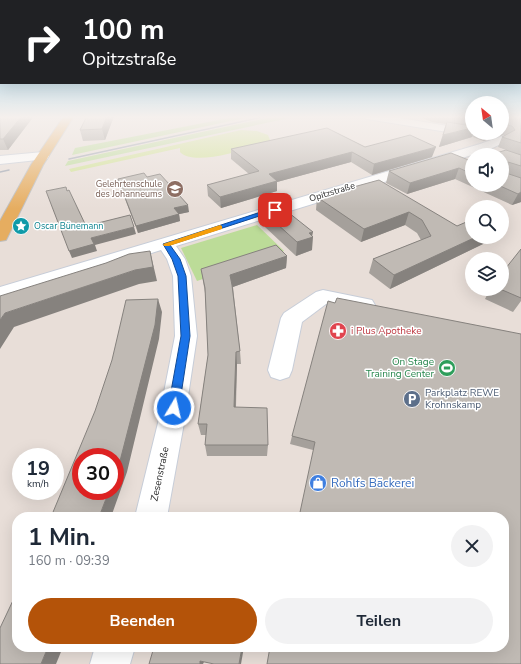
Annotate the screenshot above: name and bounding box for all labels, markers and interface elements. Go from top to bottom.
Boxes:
text: 100 m [82,11,165,49]
icon: right [16,16,68,68]
text: Opitzstraße [82,47,176,71]
north arrow [465,96,509,140]
map controls [465,96,509,296]
button: sound [465,148,509,192]
place label: Gelehrtenschule des Johanneums [95,178,162,200]
school or university icon: Gelehrtenschule des Johanneums [165,179,185,199]
street label: Opitzstraße [308,179,357,205]
pin [258,193,292,227]
icon: arrive [264,199,286,221]
button: search [465,200,509,244]
place icon: Oscar Bünemann [11,216,31,236]
place label: Oscar Bünemann [34,220,103,232]
button: layers [465,252,509,296]
pharmacy icon: i Plus Apotheke [328,321,348,341]
place label: i Plus Apotheke [351,324,422,338]
place label: On Stage Training Center [366,355,434,381]
sports icon: On Stage Training Center [437,358,457,378]
place label: Parkplatz REWE Krohnskamp [425,386,499,412]
position arrow [153,387,195,429]
parking icon: Parkplatz REWE Krohnskamp [402,389,422,409]
street label: Zesenstraße [147,445,173,503]
speed limit sign: 30 [72,448,124,500]
text: 19 [26,455,50,482]
shop icon: Rohlfs Bäckerei [308,473,328,493]
place label: Rohlfs Bäckerei [331,475,414,491]
text: km/h [27,477,49,491]
text: 1 Min. [28,521,96,553]
button: close [451,525,493,567]
text: 160 m · 09:39 [28,552,110,570]
button: Beenden [28,598,257,644]
button: Teilen [265,598,493,644]

